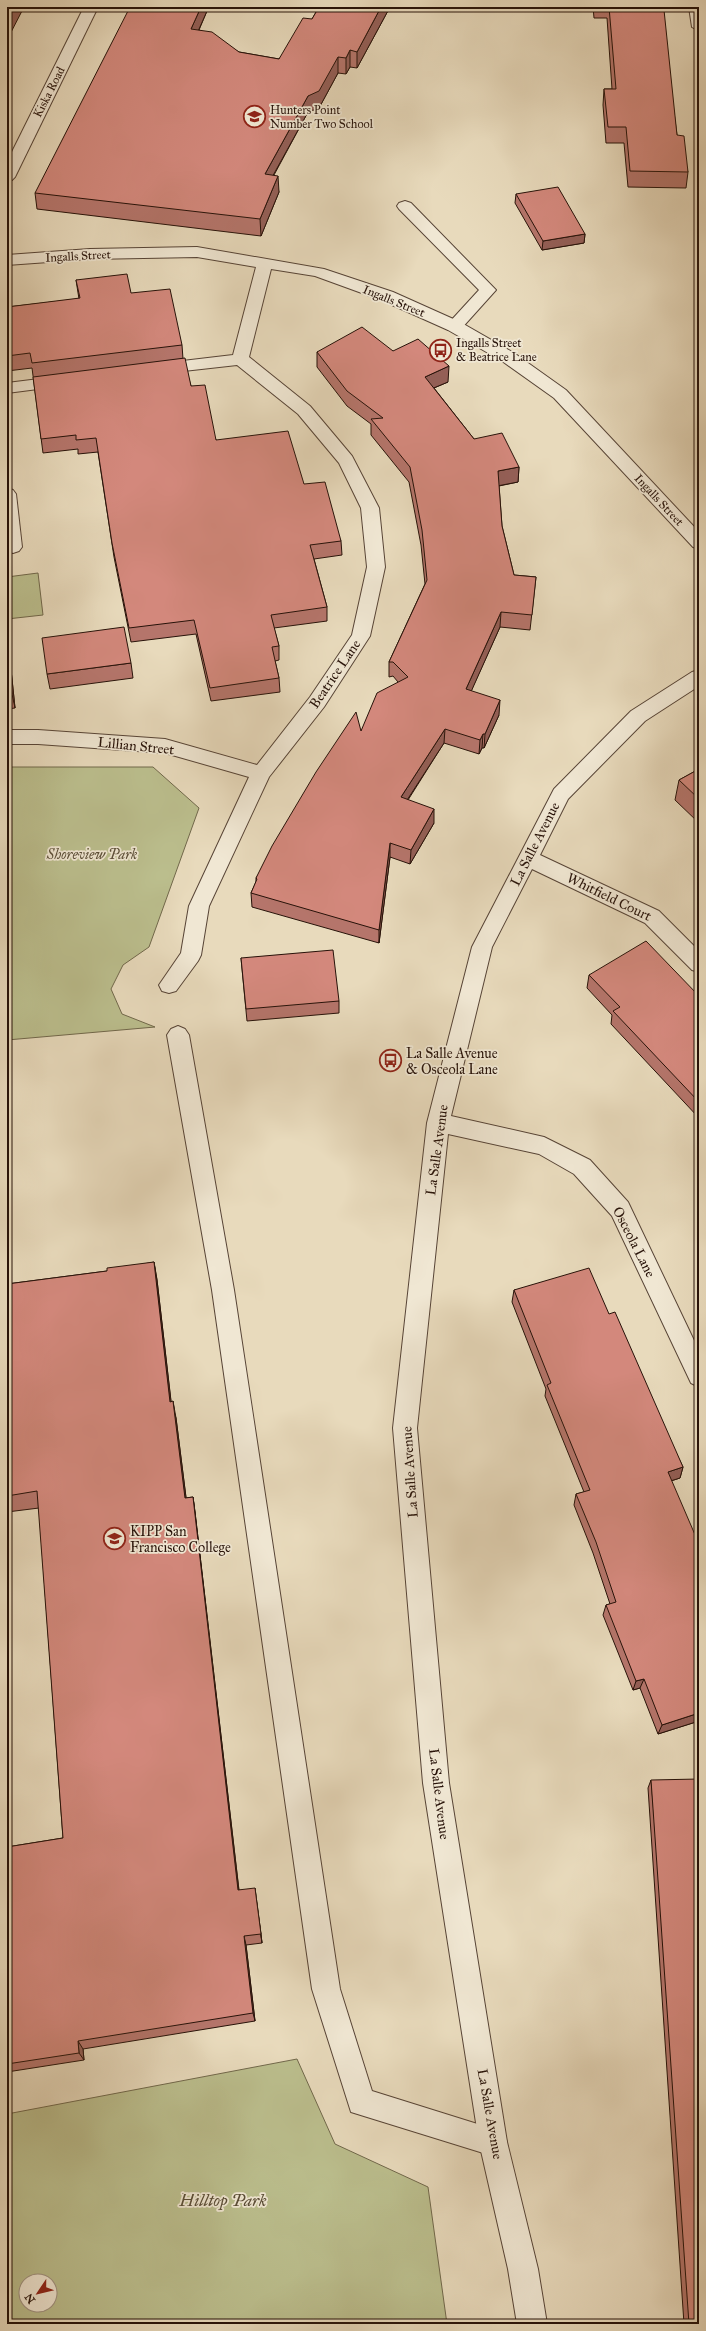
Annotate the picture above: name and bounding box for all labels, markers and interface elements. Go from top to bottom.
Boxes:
street label: Kiska Road [30,64,68,120]
place label: Hunters Point Number Two School [270,103,374,131]
school or university icon: Hunters Point Number Two School [241,104,267,130]
street label: Ingalls Street [45,247,112,266]
street label: Ingalls Street [361,282,428,321]
place label: Ingalls Street & Beatrice Lane [456,336,537,364]
bus stop icon: Ingalls Street & Beatrice Lane [427,337,453,363]
street label: Ingalls Street [631,471,687,530]
street label: Beatrice Lane [306,636,364,712]
street label: Lillian Street [97,734,175,758]
street label: La Salle Avenue [507,799,563,889]
park label: Shoreview Park [46,846,138,863]
street label: Whitfield Court [564,869,654,925]
place label: La Salle Avenue & Osceola Lane [406,1045,498,1078]
bus stop icon: La Salle Avenue & Osceola Lane [377,1048,403,1074]
street label: La Salle Avenue [422,1103,452,1197]
street label: Osceola Lane [609,1204,659,1280]
street label: La Salle Avenue [398,1426,422,1518]
place label: KIPP San Francisco College [130,1523,231,1556]
school or university icon: KIPP San Francisco College [101,1526,127,1552]
street label: La Salle Avenue [425,1747,453,1841]
street label: La Salle Avenue [474,2067,506,2161]
park label: Hilltop Park [178,2190,267,2211]
north arrow [18,2273,58,2313]
text: N [22,2290,38,2306]

